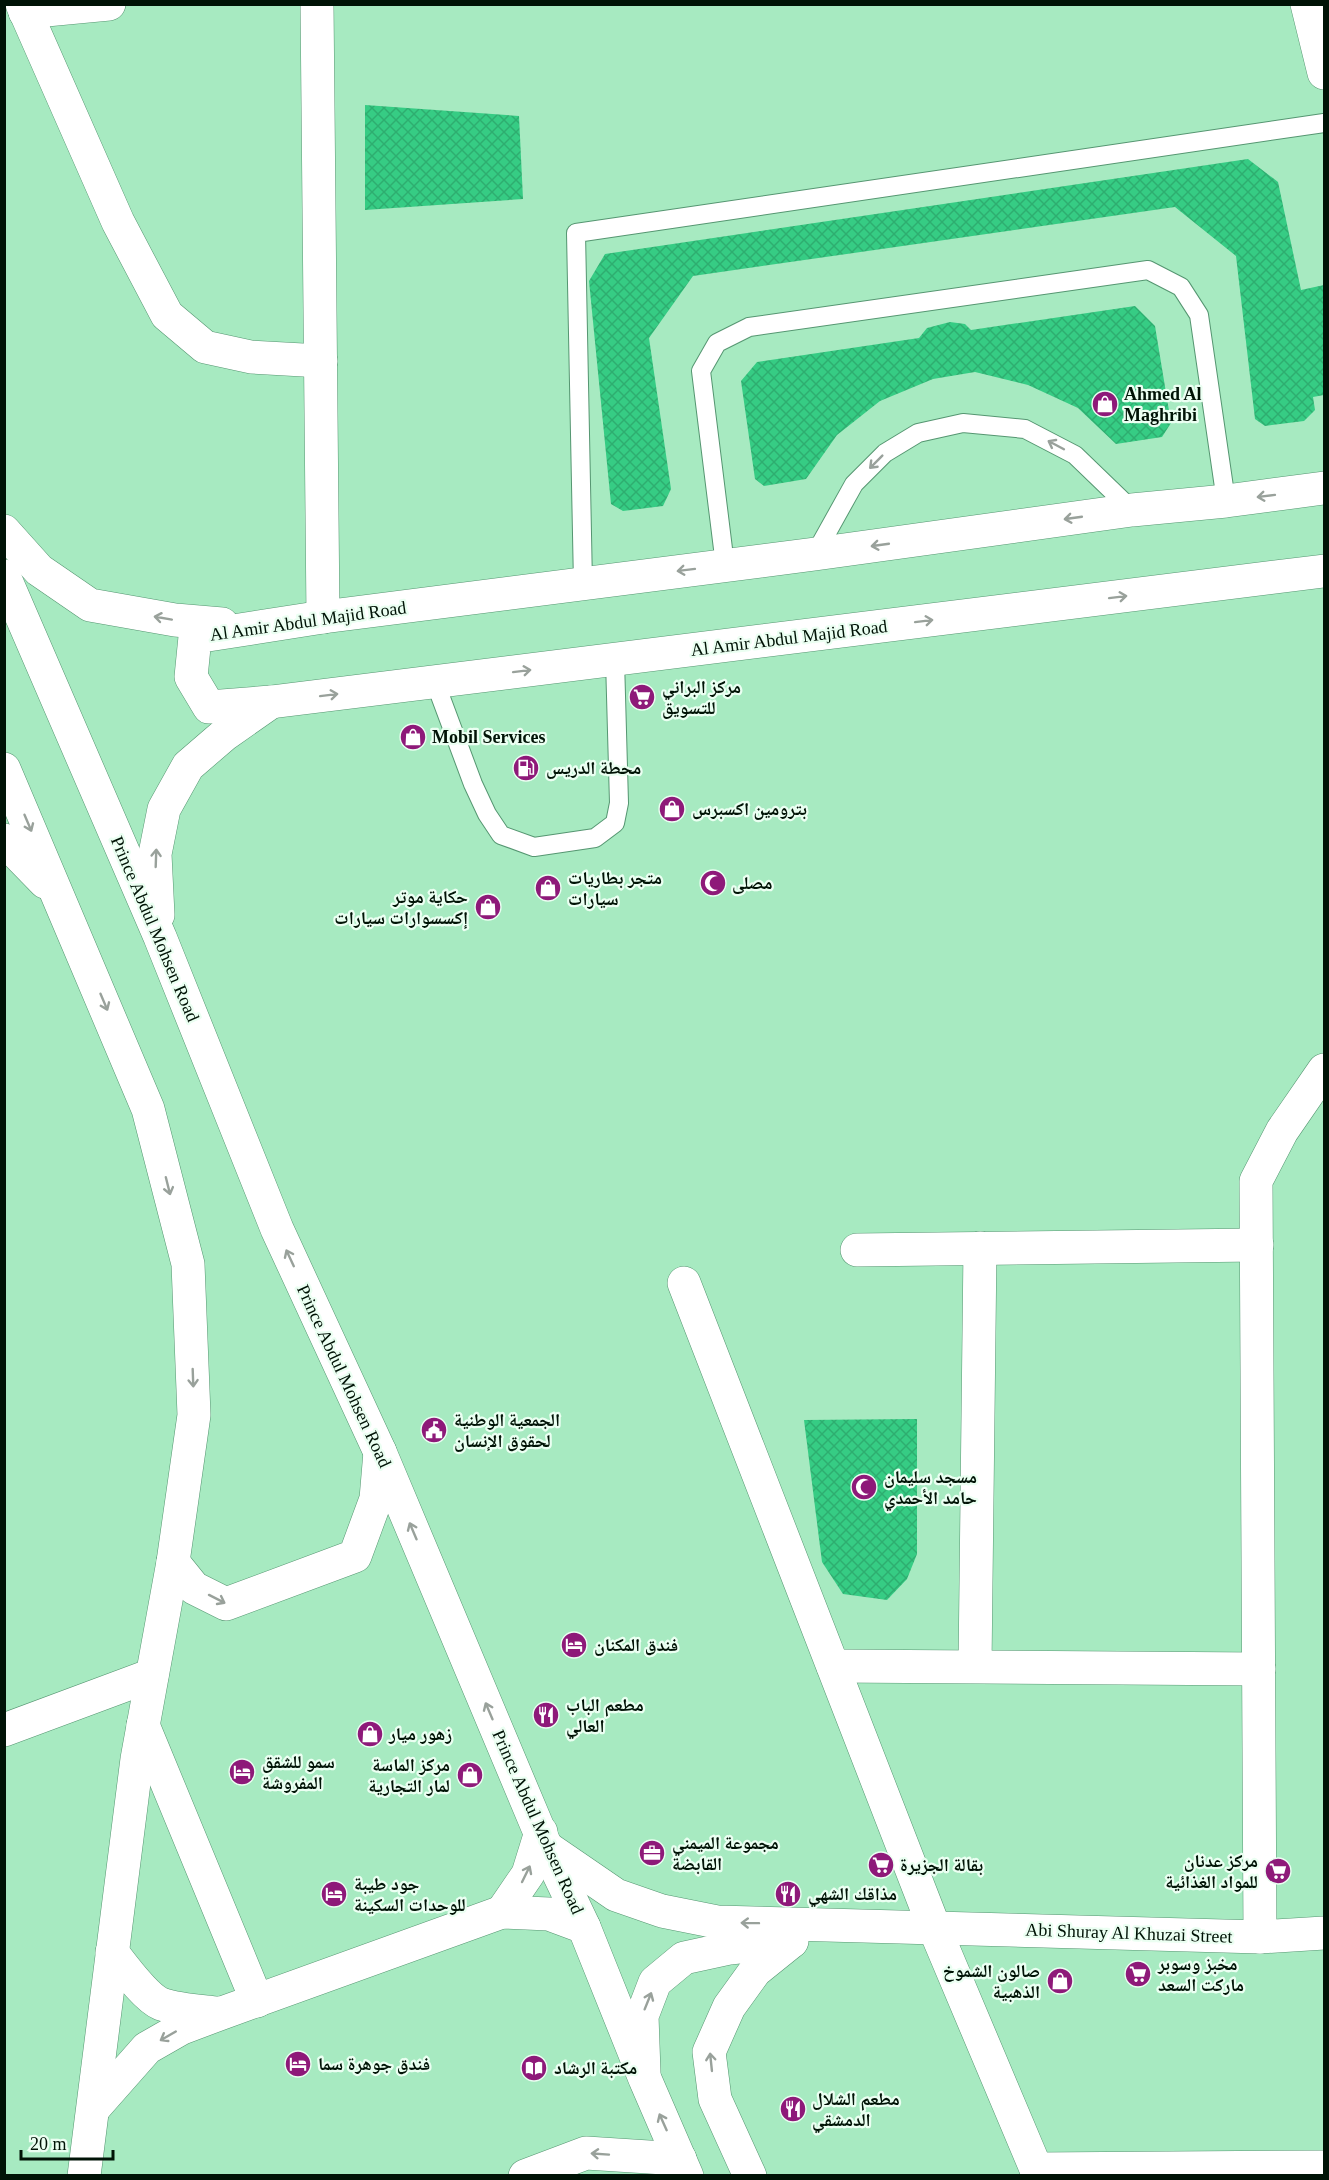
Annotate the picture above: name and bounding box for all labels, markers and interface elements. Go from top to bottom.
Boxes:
place label: Ahmed Al Maghribi [1124,384,1202,425]
shop icon: Ahmed Al Maghribi [1090,389,1120,419]
one-way arrow [1047,439,1065,451]
one-way arrow [868,454,883,469]
one-way arrow [1257,490,1277,501]
one-way arrow [1063,513,1083,524]
one-way arrow [870,539,890,550]
one-way arrow [677,565,697,576]
one-way arrow [1107,591,1127,602]
street label: Al Amir Abdul Majid Road [209,597,407,645]
one-way arrow [153,612,173,623]
one-way arrow [914,615,934,626]
street label: Al Amir Abdul Majid Road [690,616,888,660]
one-way arrow [512,666,532,677]
place label: مركز البراني للتسويق [662,677,741,719]
supermarket icon: مركز البراني للتسويق [627,682,657,712]
one-way arrow [318,689,338,700]
shop icon: Mobil Services [398,722,428,752]
place label: Mobil Services [432,727,545,747]
fuel station icon: محطة الدريس [511,753,541,783]
place label: محطة الدريس [546,758,641,779]
shop icon: بترومين اكسبرس [657,794,687,824]
place label: بترومين اكسبرس [692,799,807,820]
one-way arrow [22,813,34,831]
street label: Prince Abdul Mohsen Road [107,833,203,1025]
one-way arrow [150,849,161,868]
place label: متجر بطاريات سيارات [568,868,662,909]
mosque icon: مصلى [698,868,728,898]
shop icon: متجر بطاريات سيارات [533,873,563,903]
place label: مصلى [732,873,773,894]
place label: حكاية موتر إكسسوارات سيارات [334,887,468,929]
shop icon: حكاية موتر إكسسوارات سيارات [473,892,503,922]
one-way arrow [98,993,110,1011]
one-way arrow [162,1176,174,1195]
one-way arrow [283,1249,295,1267]
street label: Prince Abdul Mohsen Road [293,1281,395,1471]
one-way arrow [187,1368,198,1388]
place label: الجمعية الوطنية لحقوق الإنسان [454,1410,560,1452]
public building icon: الجمعية الوطنية لحقوق الإنسان [419,1415,449,1445]
place label: مسجد سليمان حامد الأحمدي [884,1467,977,1512]
mosque icon: مسجد سليمان حامد الأحمدي [849,1472,879,1502]
one-way arrow [407,1522,418,1541]
one-way arrow [207,1594,225,1605]
hotel icon: فندق المكنان [559,1630,589,1660]
place label: فندق المكنان [594,1635,678,1656]
place label: مطعم الباب العالي [566,1695,644,1740]
restaurant icon: مطعم الباب العالي [531,1700,561,1730]
one-way arrow [483,1702,494,1720]
shop icon: زهور ميار [355,1719,385,1749]
place label: زهور ميار [388,1724,452,1744]
street label: Prince Abdul Mohsen Road [488,1727,588,1917]
place label: سمو للشقق المفروشة [262,1752,335,1793]
place label: مركز الماسة لمار التجارية [368,1755,450,1796]
hotel icon: سمو للشقق المفروشة [227,1757,257,1787]
shop icon: مركز الماسة لمار التجارية [455,1760,485,1790]
place label: مجموعة الميمني القابضة [672,1833,779,1875]
office icon: مجموعة الميمني القابضة [637,1838,667,1868]
supermarket icon: بقالة الجزيرة [866,1850,896,1880]
place label: مركز عدنان للمواد الغذائية [1165,1851,1258,1892]
place label: بقالة الجزيرة [900,1855,983,1876]
supermarket icon: مركز عدنان للمواد الغذائية [1263,1856,1293,1886]
one-way arrow [521,1866,533,1884]
place label: جود طيبة للوحدات السكينة [354,1874,466,1915]
hotel icon: جود طيبة للوحدات السكينة [319,1879,349,1909]
restaurant icon: مذاقك الشهي [773,1879,803,1909]
place label: مذاقك الشهي [808,1884,897,1908]
one-way arrow [740,1917,760,1928]
street label: Abi Shuray Al Khuzai Street [1025,1919,1233,1947]
place label: مخبز وسوبر ماركت السعد [1157,1954,1244,1995]
supermarket icon: مخبز وسوبر ماركت السعد [1123,1959,1153,1989]
place label: صالون الشموخ الذهبية [943,1961,1040,2003]
shop icon: صالون الشموخ الذهبية [1045,1966,1075,1996]
one-way arrow [643,1992,654,2011]
one-way arrow [160,2030,177,2042]
hotel icon: فندق جوهرة سما [283,2049,313,2079]
library icon: مكتبة الرشاد [519,2053,549,2083]
one-way arrow [705,2053,716,2073]
place label: فندق جوهرة سما [318,2054,430,2075]
place label: مكتبة الرشاد [554,2058,637,2079]
place label: مطعم الشلال الدمشقي [812,2089,900,2134]
restaurant icon: مطعم الشلال الدمشقي [778,2094,808,2124]
one-way arrow [657,2113,668,2131]
scale bar [21,2123,112,2161]
text: 20 m [30,2134,67,2154]
one-way arrow [591,2148,611,2159]

